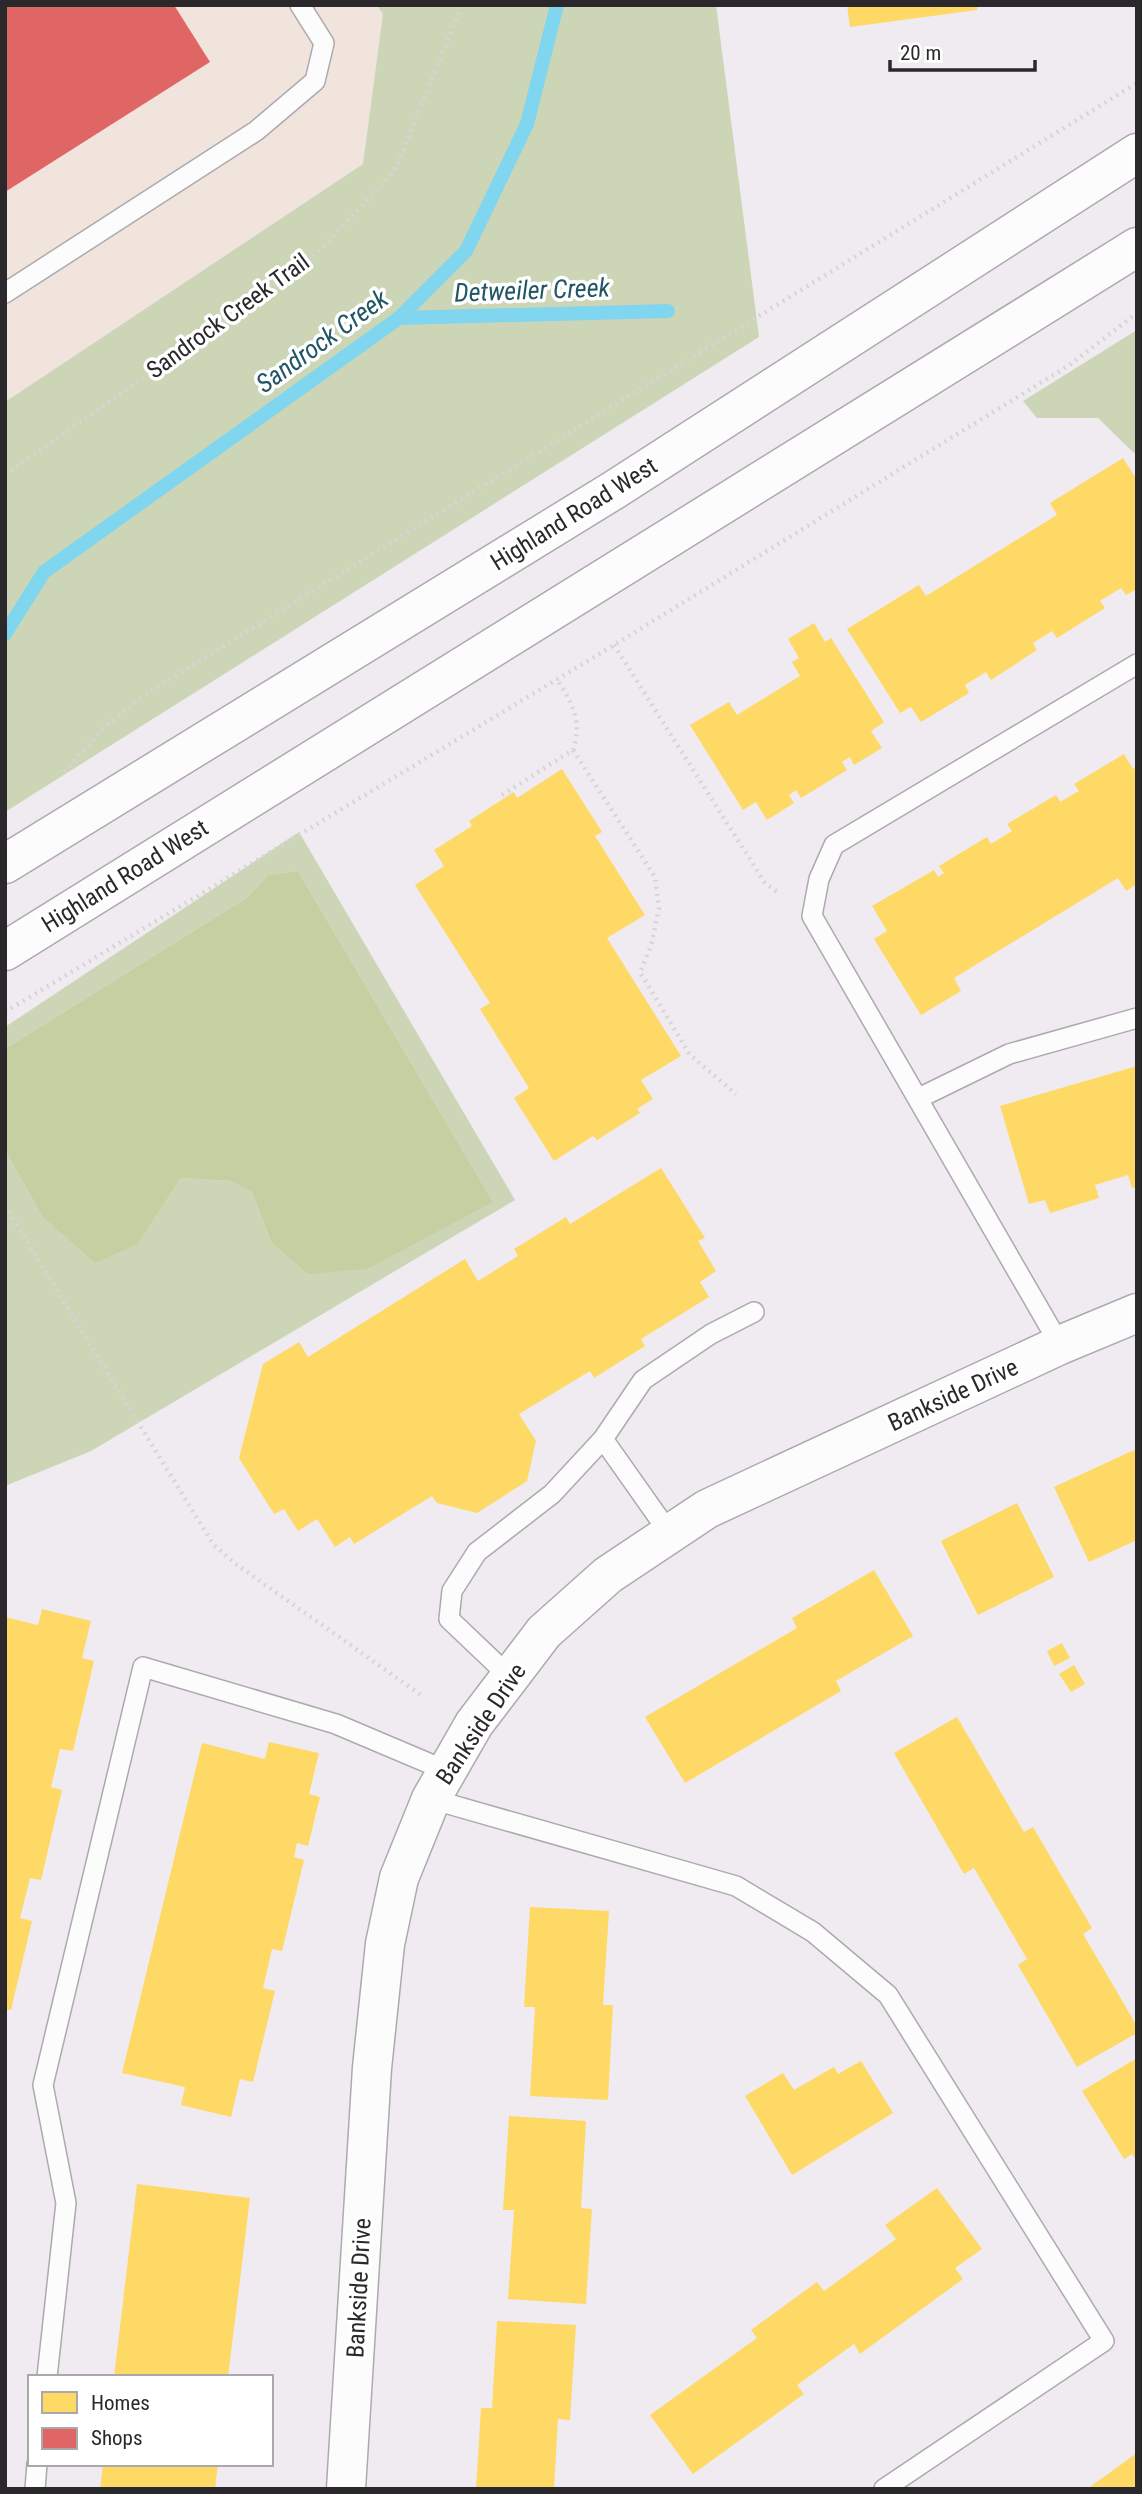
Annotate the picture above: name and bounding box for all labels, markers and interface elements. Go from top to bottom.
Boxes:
scale bar [890,28,1035,72]
text: 20 m [900,41,941,65]
street label: Sandrock Creek Trail [141,248,315,384]
water label: Detweiler Creek [454,272,611,308]
water label: Sandrock Creek [250,283,394,399]
street label: Highland Road West [486,452,662,576]
street label: Highland Road West [37,814,213,938]
street label: Bankside Drive [884,1353,1022,1437]
street label: Bankside Drive [430,1658,532,1790]
street label: Bankside Drive [341,2217,377,2359]
legend [28,2375,273,2466]
text: Homes [91,2391,150,2415]
text: Shops [91,2426,143,2450]

